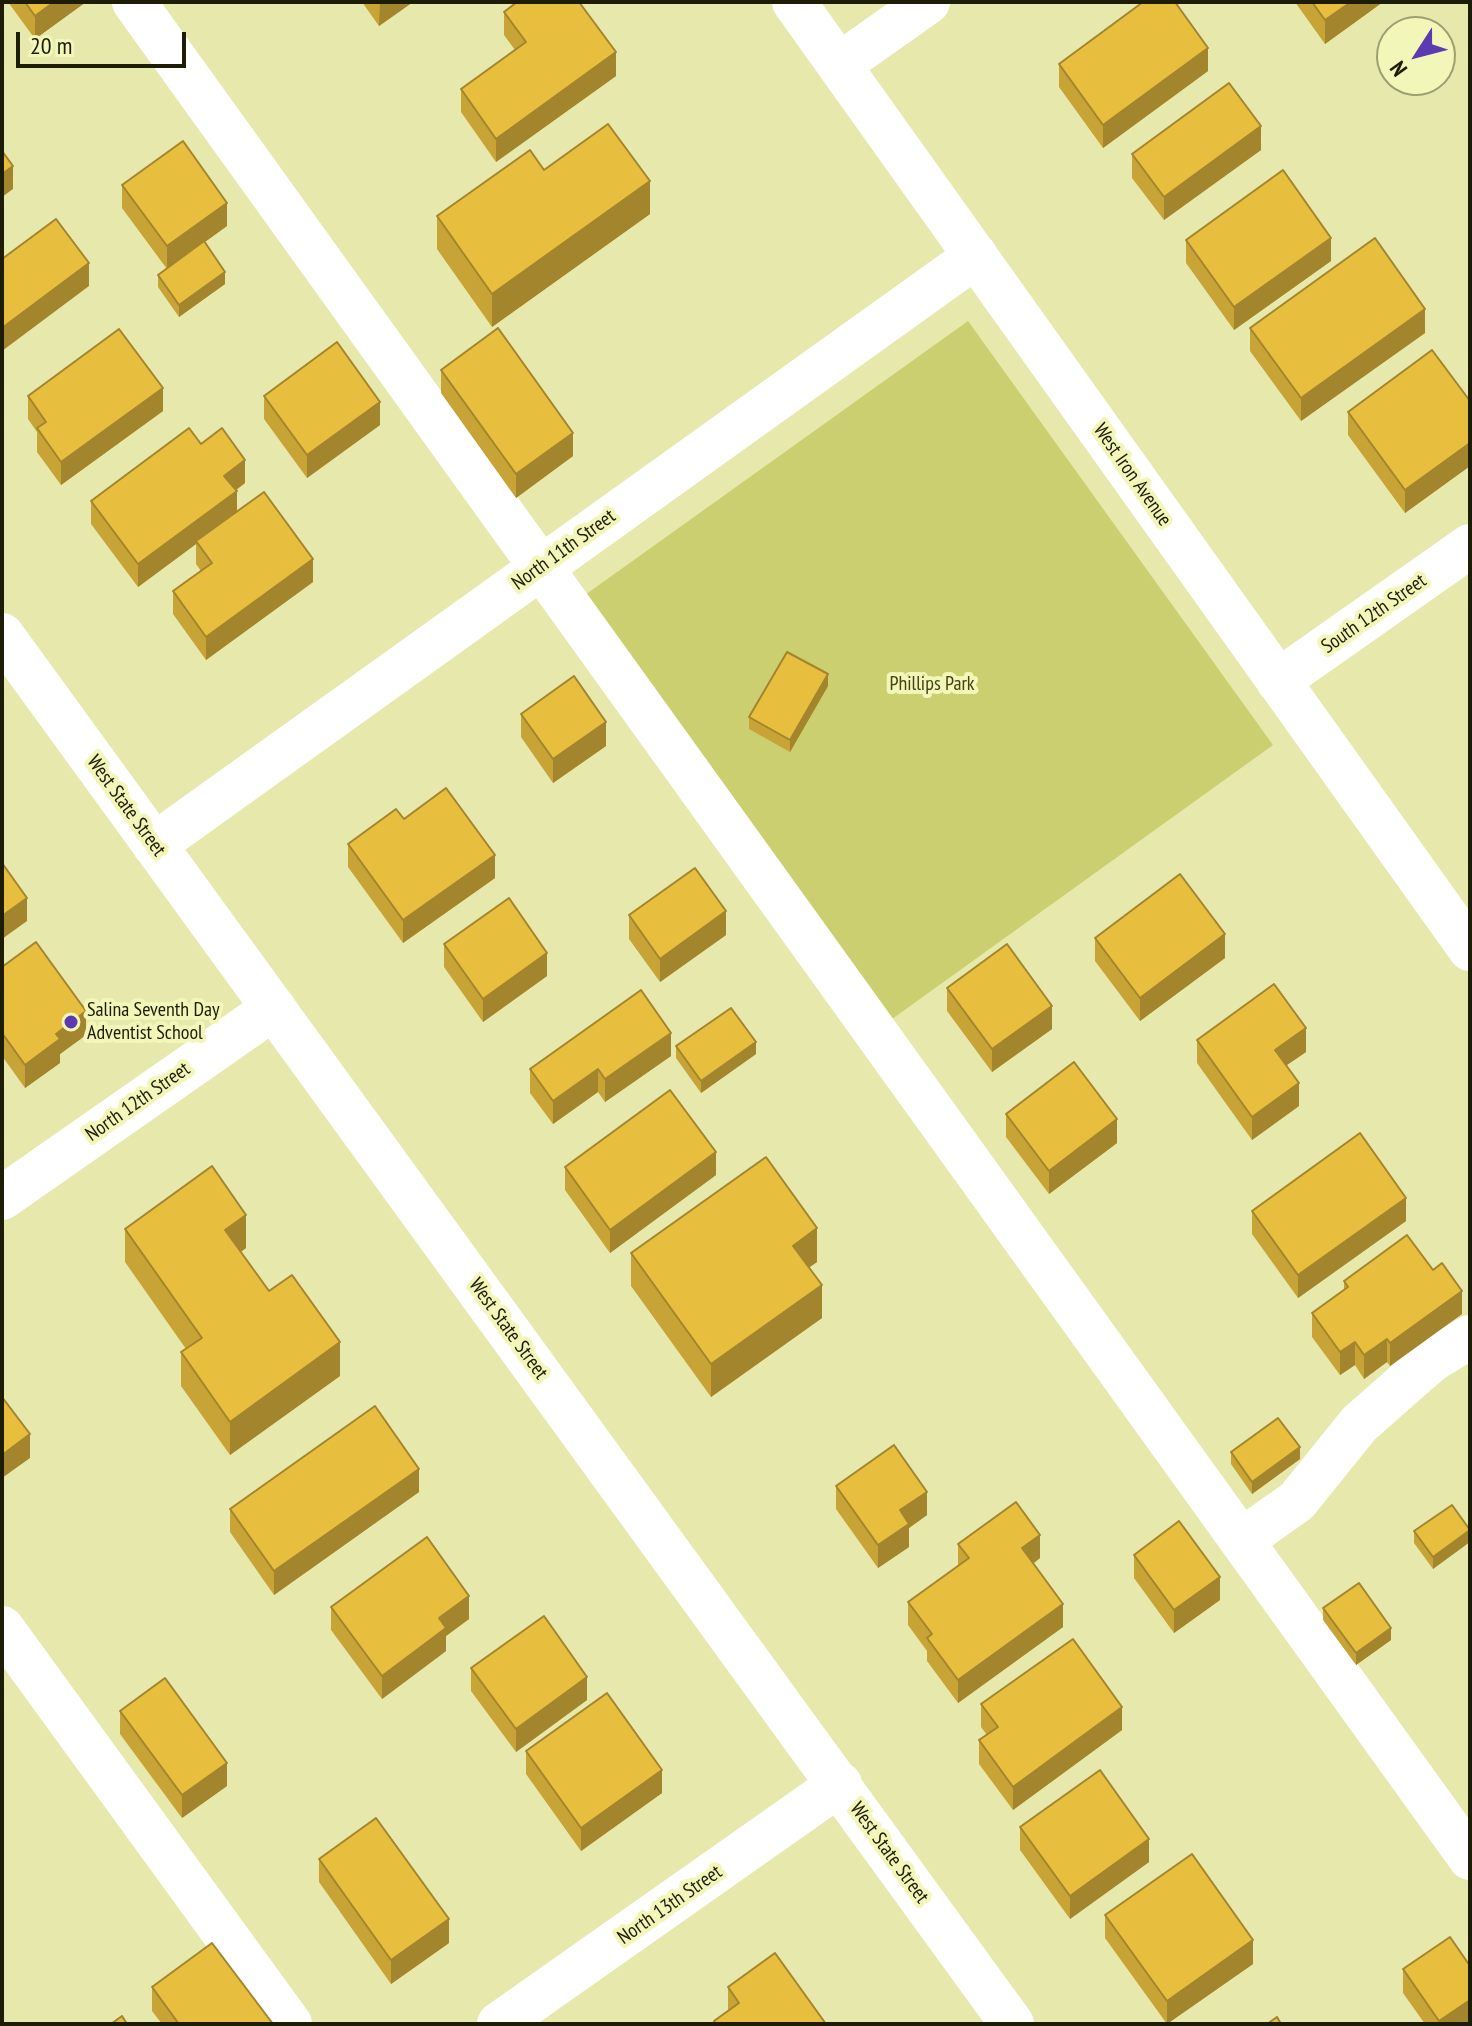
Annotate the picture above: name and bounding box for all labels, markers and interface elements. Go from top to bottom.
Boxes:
scale bar [20,16,190,66]
north arrow [1376,16,1456,96]
text: 20 m [30,30,72,61]
text: N [1383,56,1413,82]
street label: West Iron Avenue [1088,419,1176,531]
street label: North 11th Street [508,504,620,596]
street label: South 12th Street [1317,569,1431,659]
park label: Phillips Park [889,672,975,696]
street label: West State Street [81,751,171,861]
place label: Salina Seventh Day Adventist School [87,998,219,1045]
marker: Salina Seventh Day Adventist School [62,1013,80,1031]
street label: North 12th Street [81,1057,195,1147]
street label: West State Street [463,1274,553,1384]
street label: West State Street [844,1798,934,1908]
street label: North 13th Street [613,1860,727,1950]

